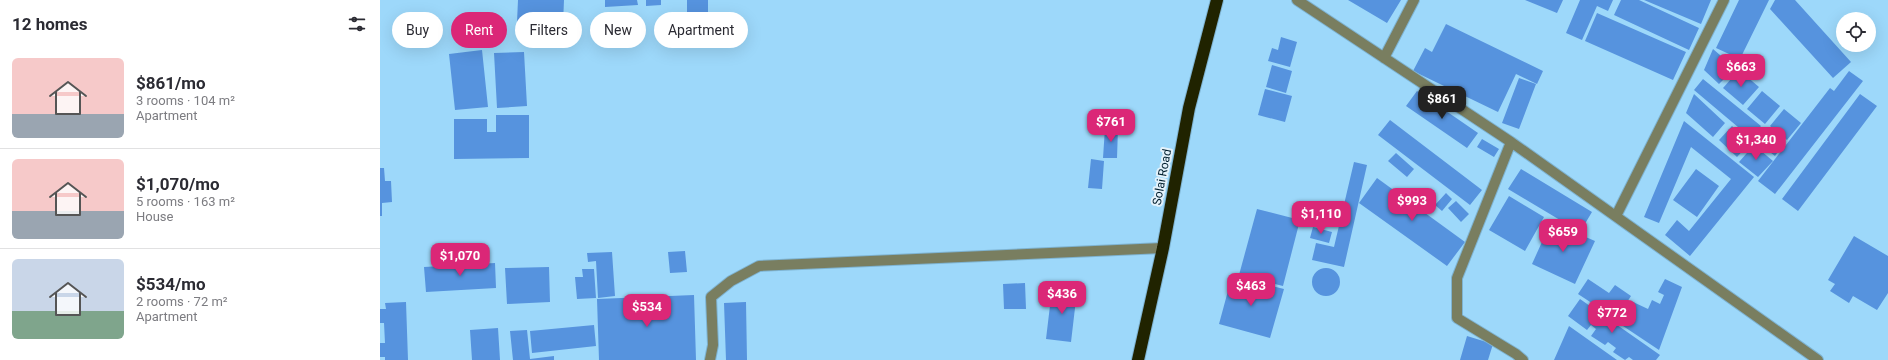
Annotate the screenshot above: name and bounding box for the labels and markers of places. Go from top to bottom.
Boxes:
pin: $663 [1717,54,1765,88]
pin: $861 [1418,86,1466,120]
pin: $761 [1087,109,1135,143]
pin: $1,340 [1723,127,1789,161]
pin: $993 [1388,188,1436,222]
pin: $1,110 [1288,201,1354,235]
pin: $659 [1539,219,1587,253]
pin: $1,070 [427,243,493,277]
pin: $463 [1227,273,1275,307]
pin: $436 [1038,281,1086,315]
pin: $534 [623,294,671,328]
pin: $772 [1588,300,1636,334]

